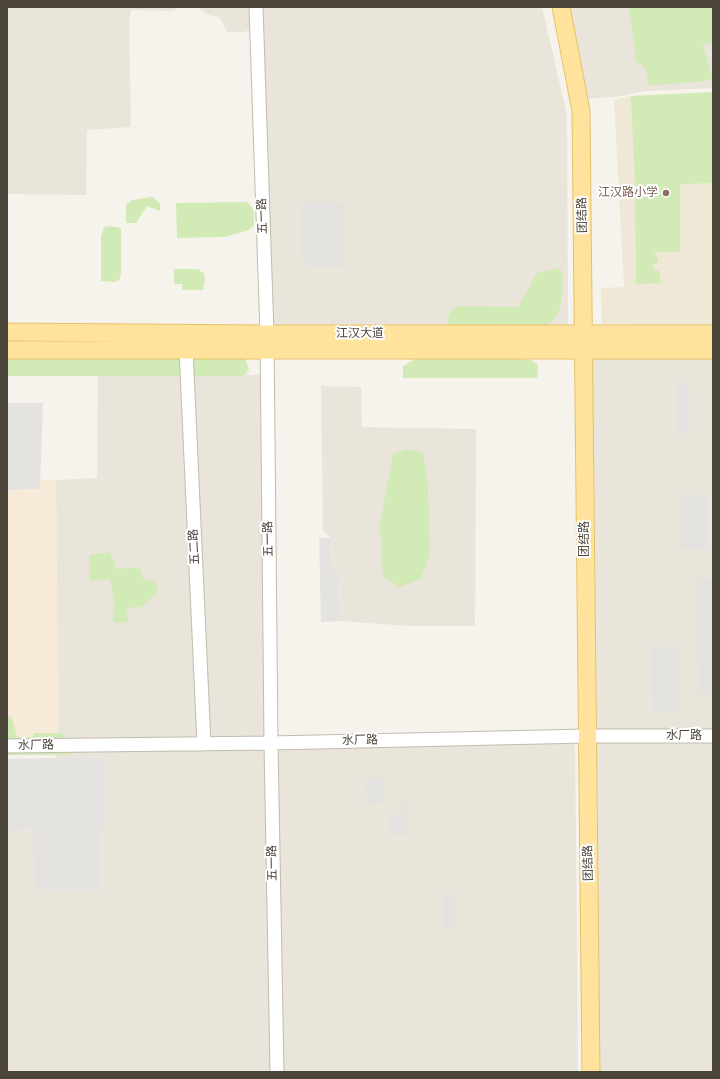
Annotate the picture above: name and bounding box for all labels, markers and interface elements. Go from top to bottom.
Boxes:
place label: 江汉路小学 [598,186,658,200]
marker: 江汉路小学 [661,188,671,198]
street label: 团结路 [575,197,591,233]
street label: 五一路 [255,198,271,234]
street label: 江汉大道 [336,327,384,341]
street label: 五一路 [261,521,277,557]
street label: 团结路 [578,521,592,557]
street label: 五二路 [187,529,203,565]
street label: 水厂路 [666,729,702,743]
street label: 水厂路 [342,733,378,749]
street label: 水厂路 [18,738,54,754]
street label: 五一路 [265,845,281,881]
street label: 团结路 [581,845,597,881]

